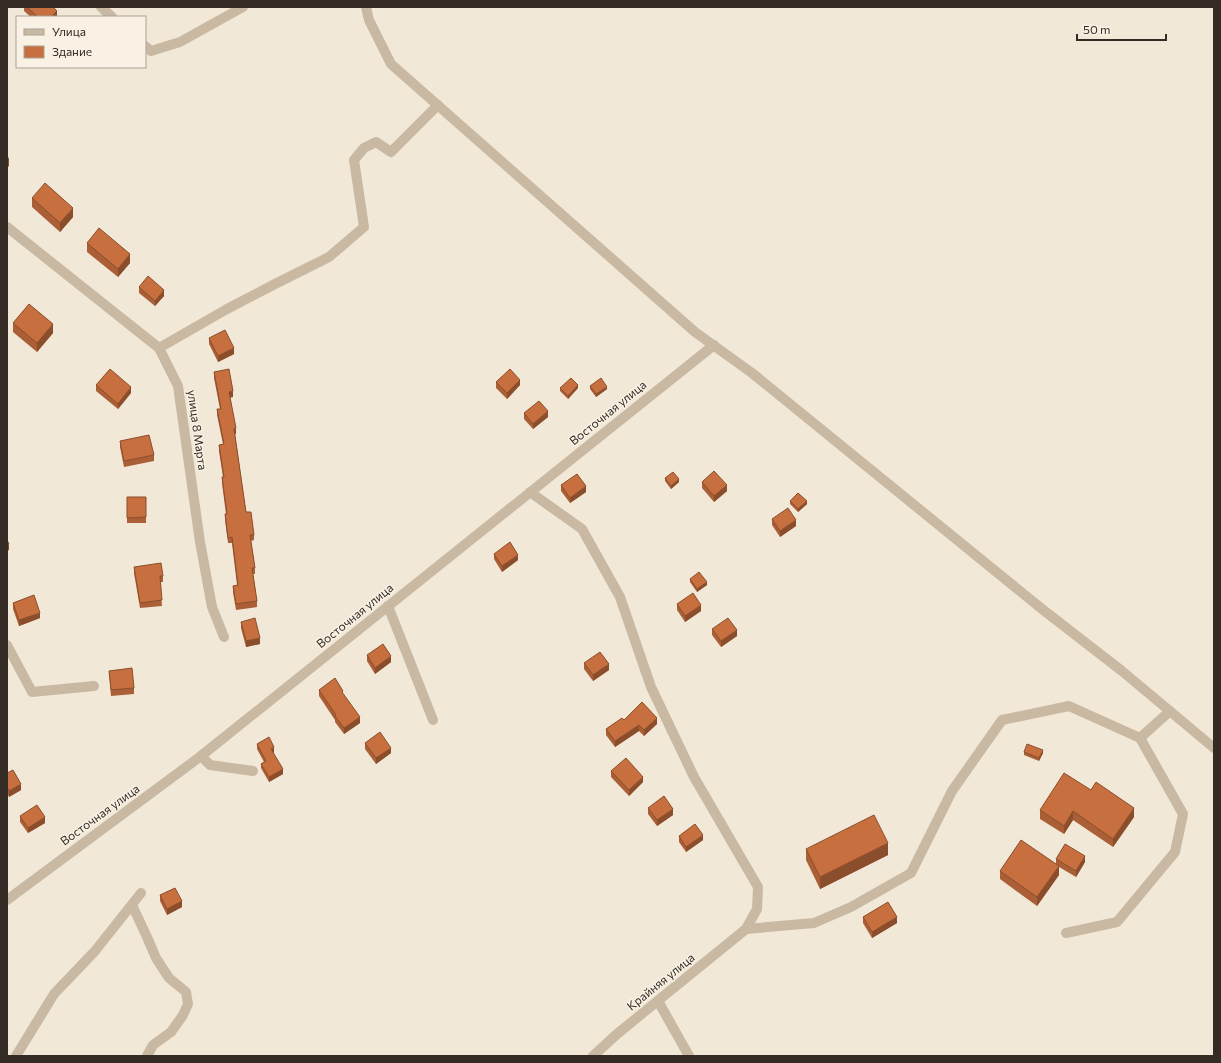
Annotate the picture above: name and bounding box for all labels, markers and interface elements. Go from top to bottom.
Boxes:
legend [16,16,146,68]
scale bar [1077,16,1166,42]
text: 50 m [1083,22,1111,36]
text: Улица [52,24,86,38]
text: Здание [52,44,92,58]
street label: Восточная улица [566,377,648,447]
street label: улица 8 Марта [185,389,211,471]
street label: Восточная улица [313,580,395,650]
street label: Восточная улица [57,781,142,848]
street label: Крайняя улица [624,950,697,1013]

